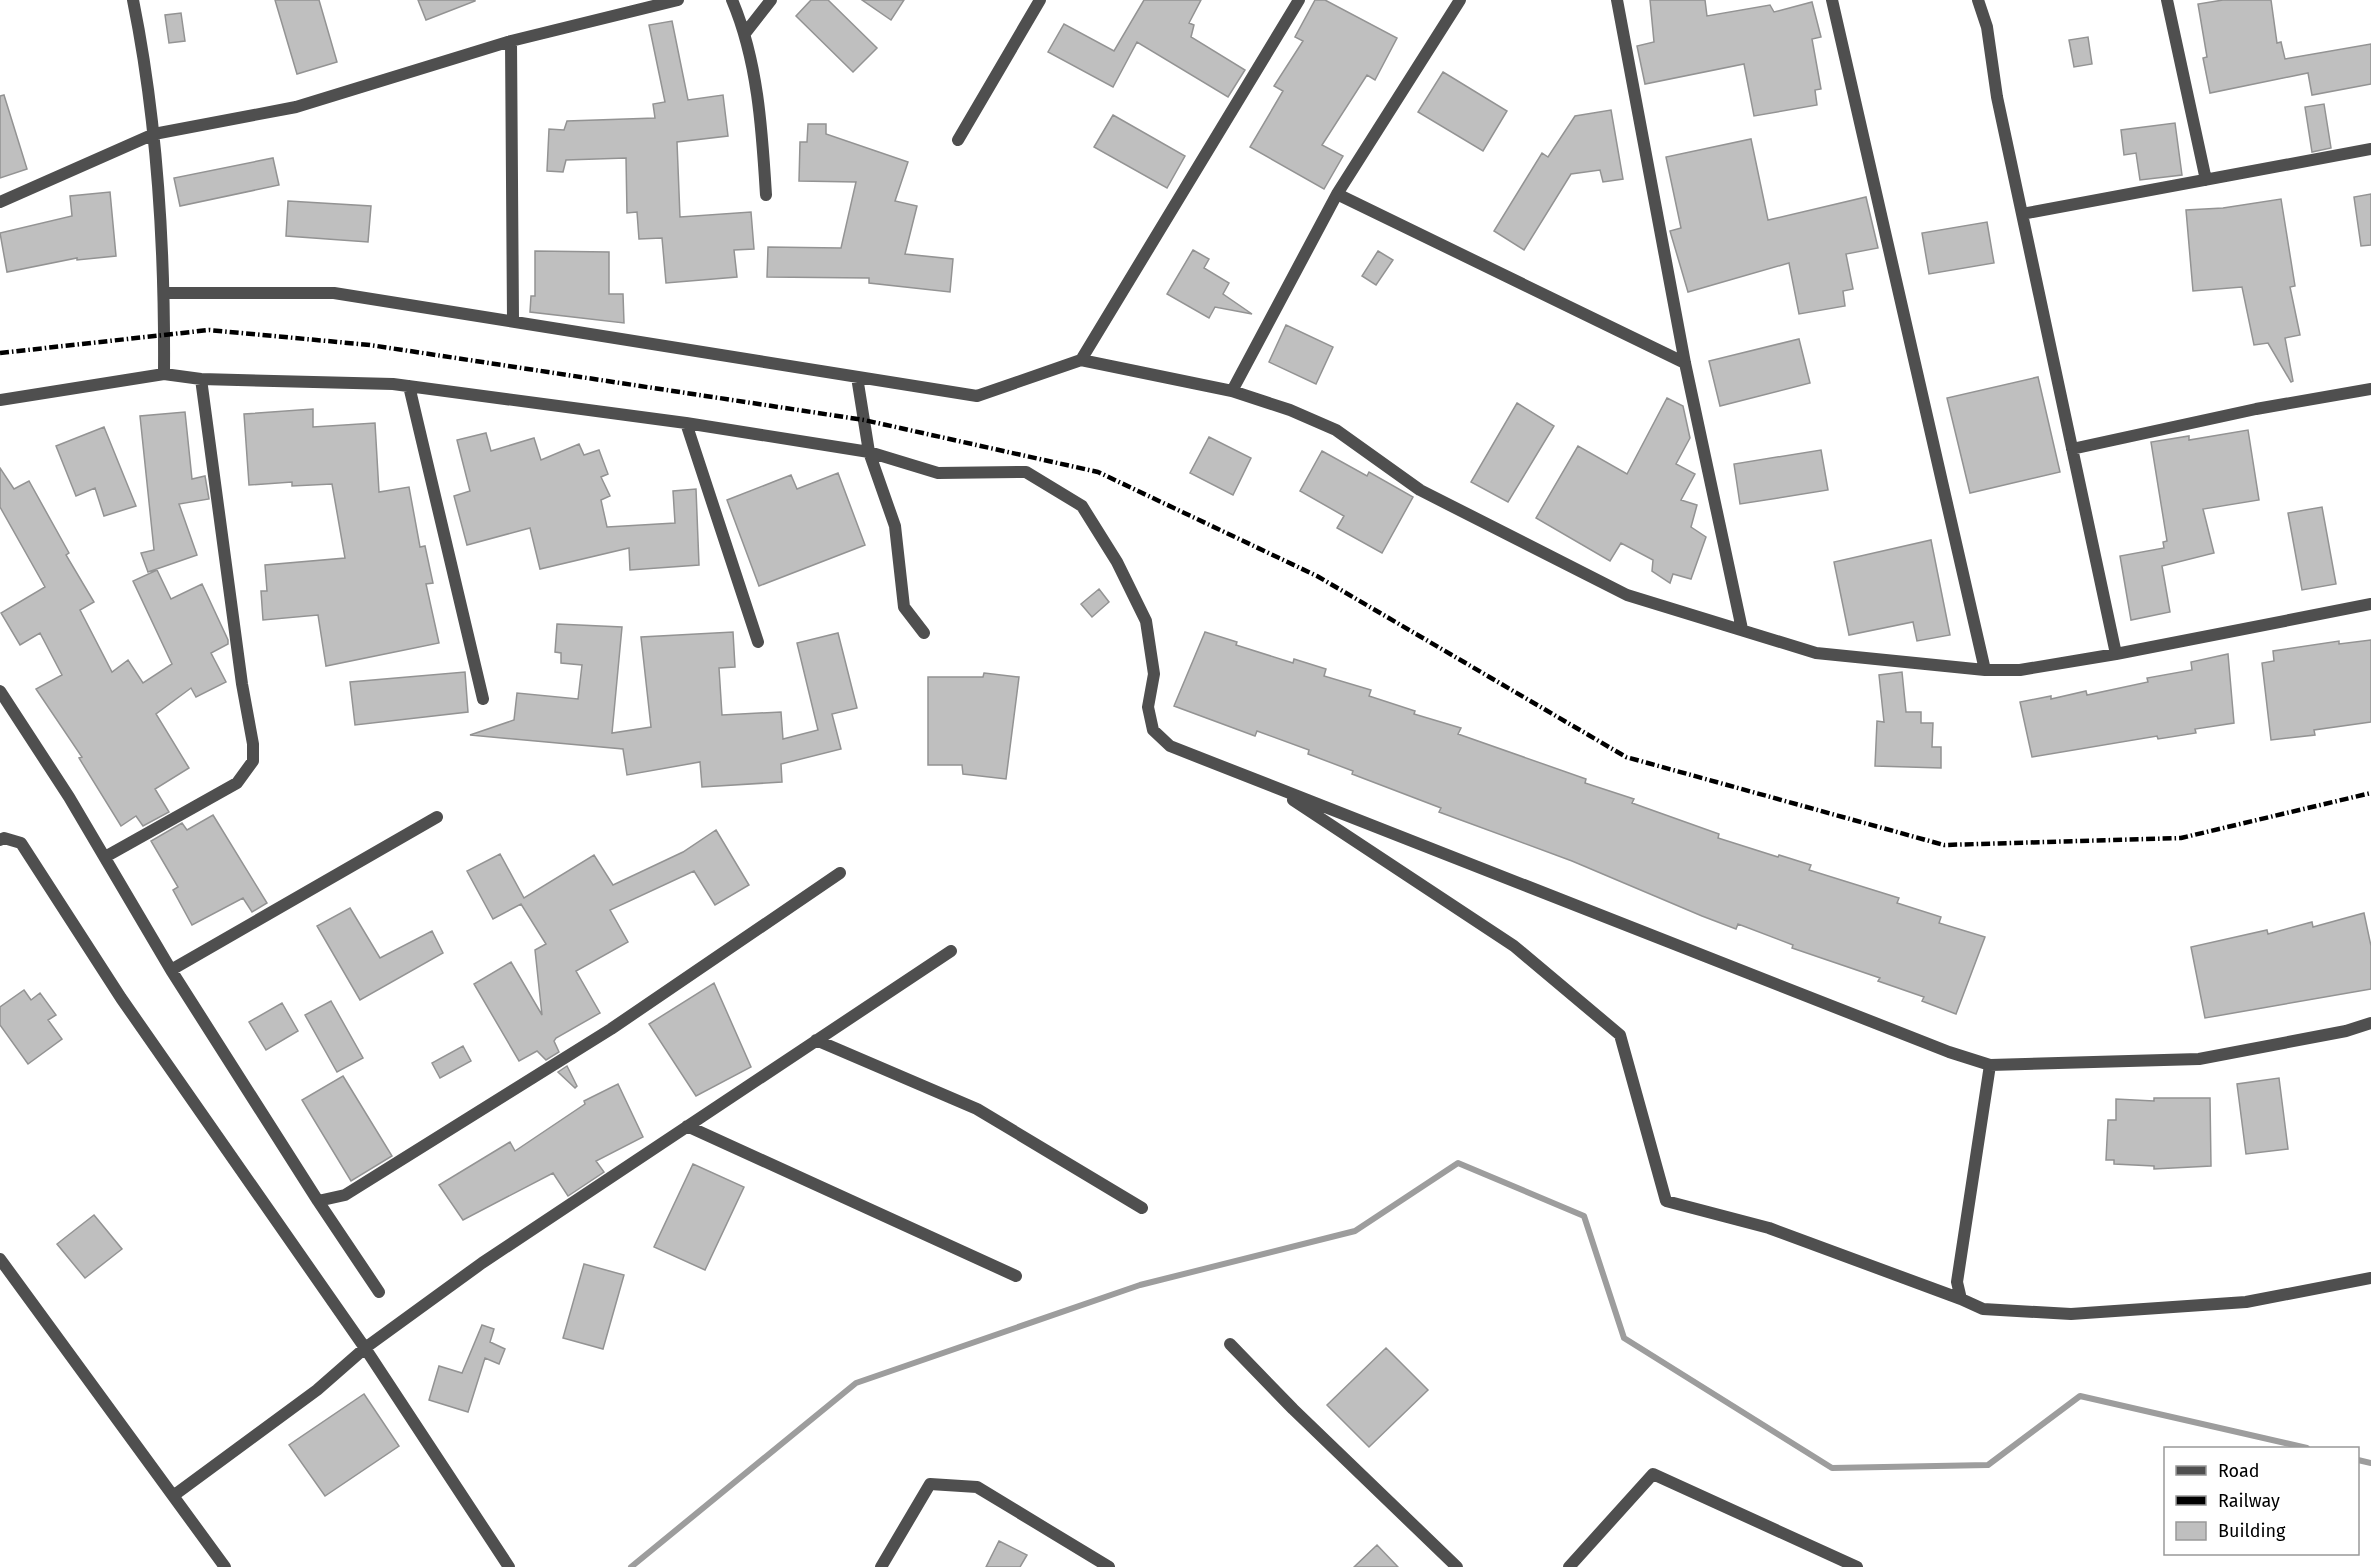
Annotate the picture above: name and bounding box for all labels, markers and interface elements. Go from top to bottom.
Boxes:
legend [2164,1447,2359,1555]
text: Road [2218,1460,2260,1482]
text: Railway [2218,1490,2280,1512]
text: Building [2218,1520,2286,1542]

